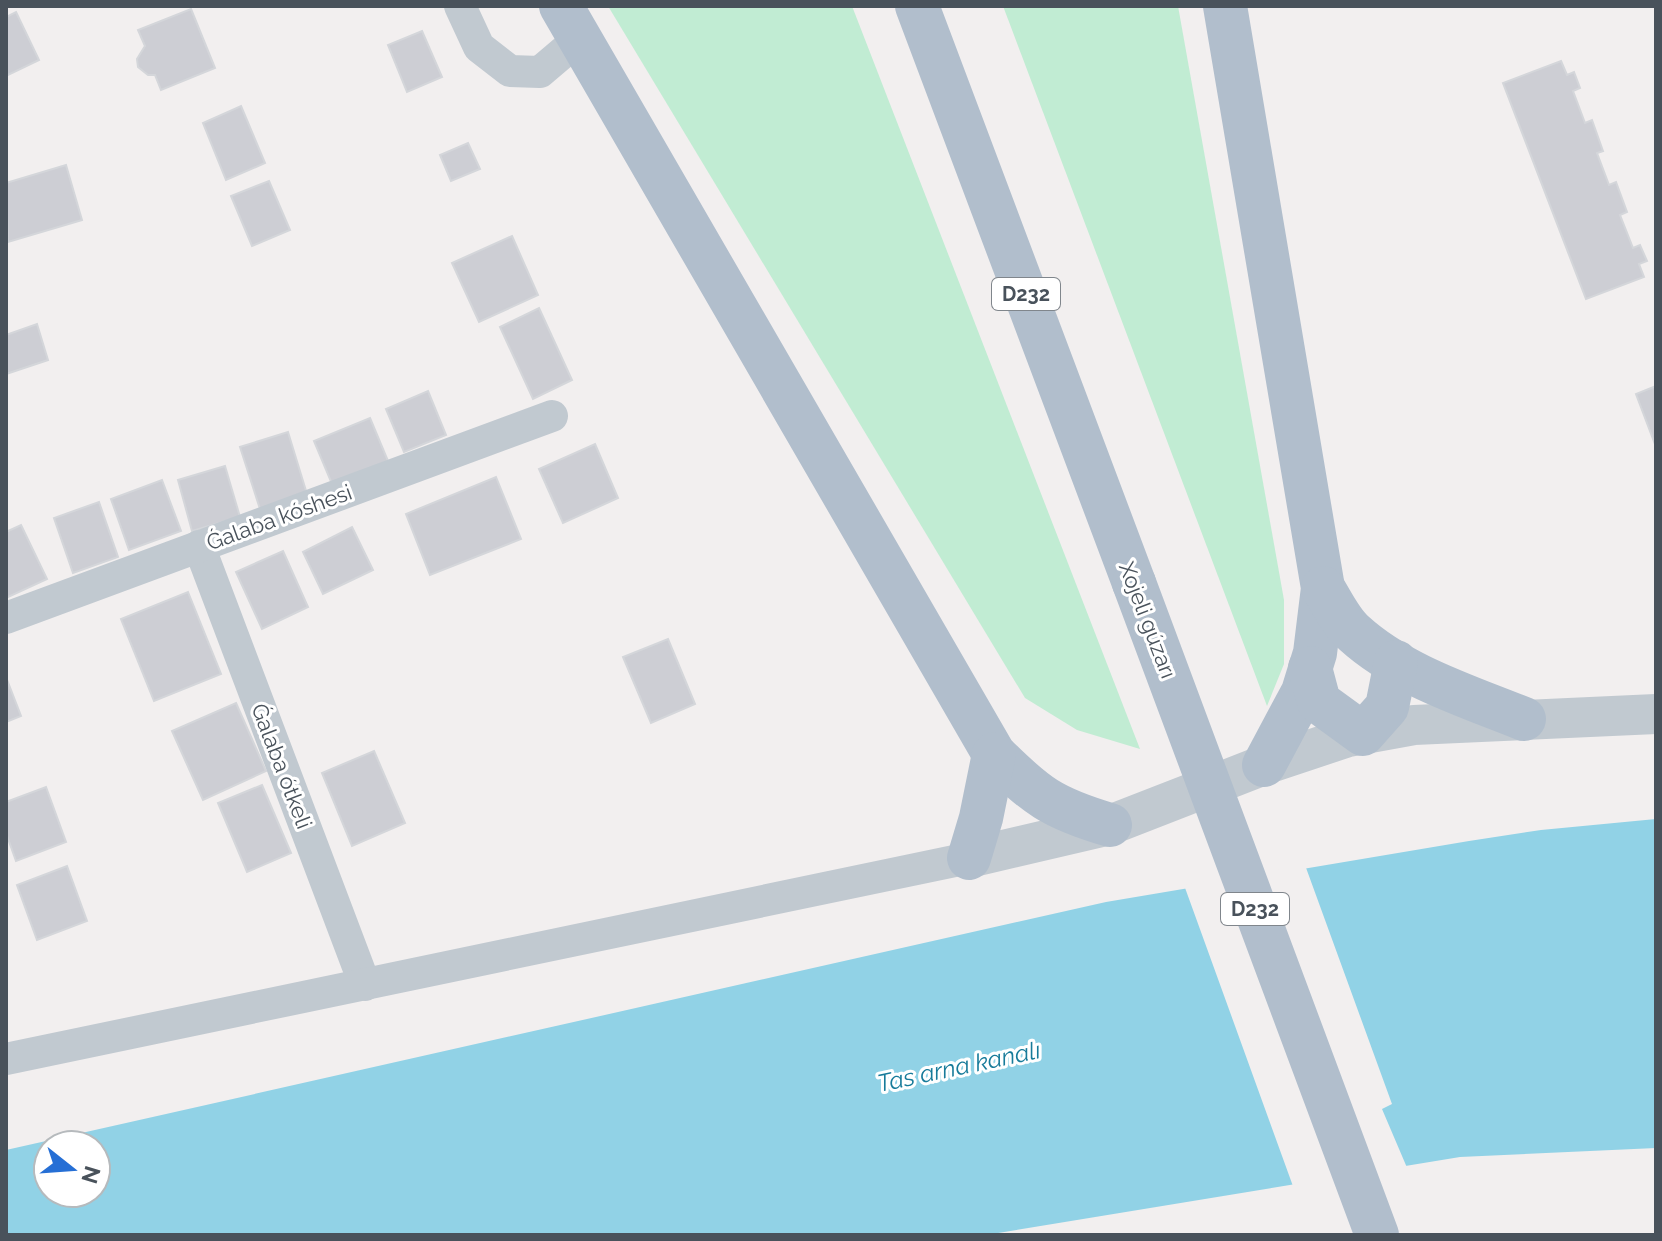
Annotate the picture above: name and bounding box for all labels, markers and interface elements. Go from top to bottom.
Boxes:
road number: D232 [992,278,1060,310]
street label: Ǵalaba kóshesi [203,479,355,555]
street label: Xojeli gúzarı [1114,558,1182,682]
street label: Ǵalaba ótkeli [246,700,318,832]
road number: D232 [1221,893,1289,925]
water label: Tas arna kanalı [875,1035,1043,1098]
north arrow [32,1129,112,1209]
text: N [76,1163,106,1187]

